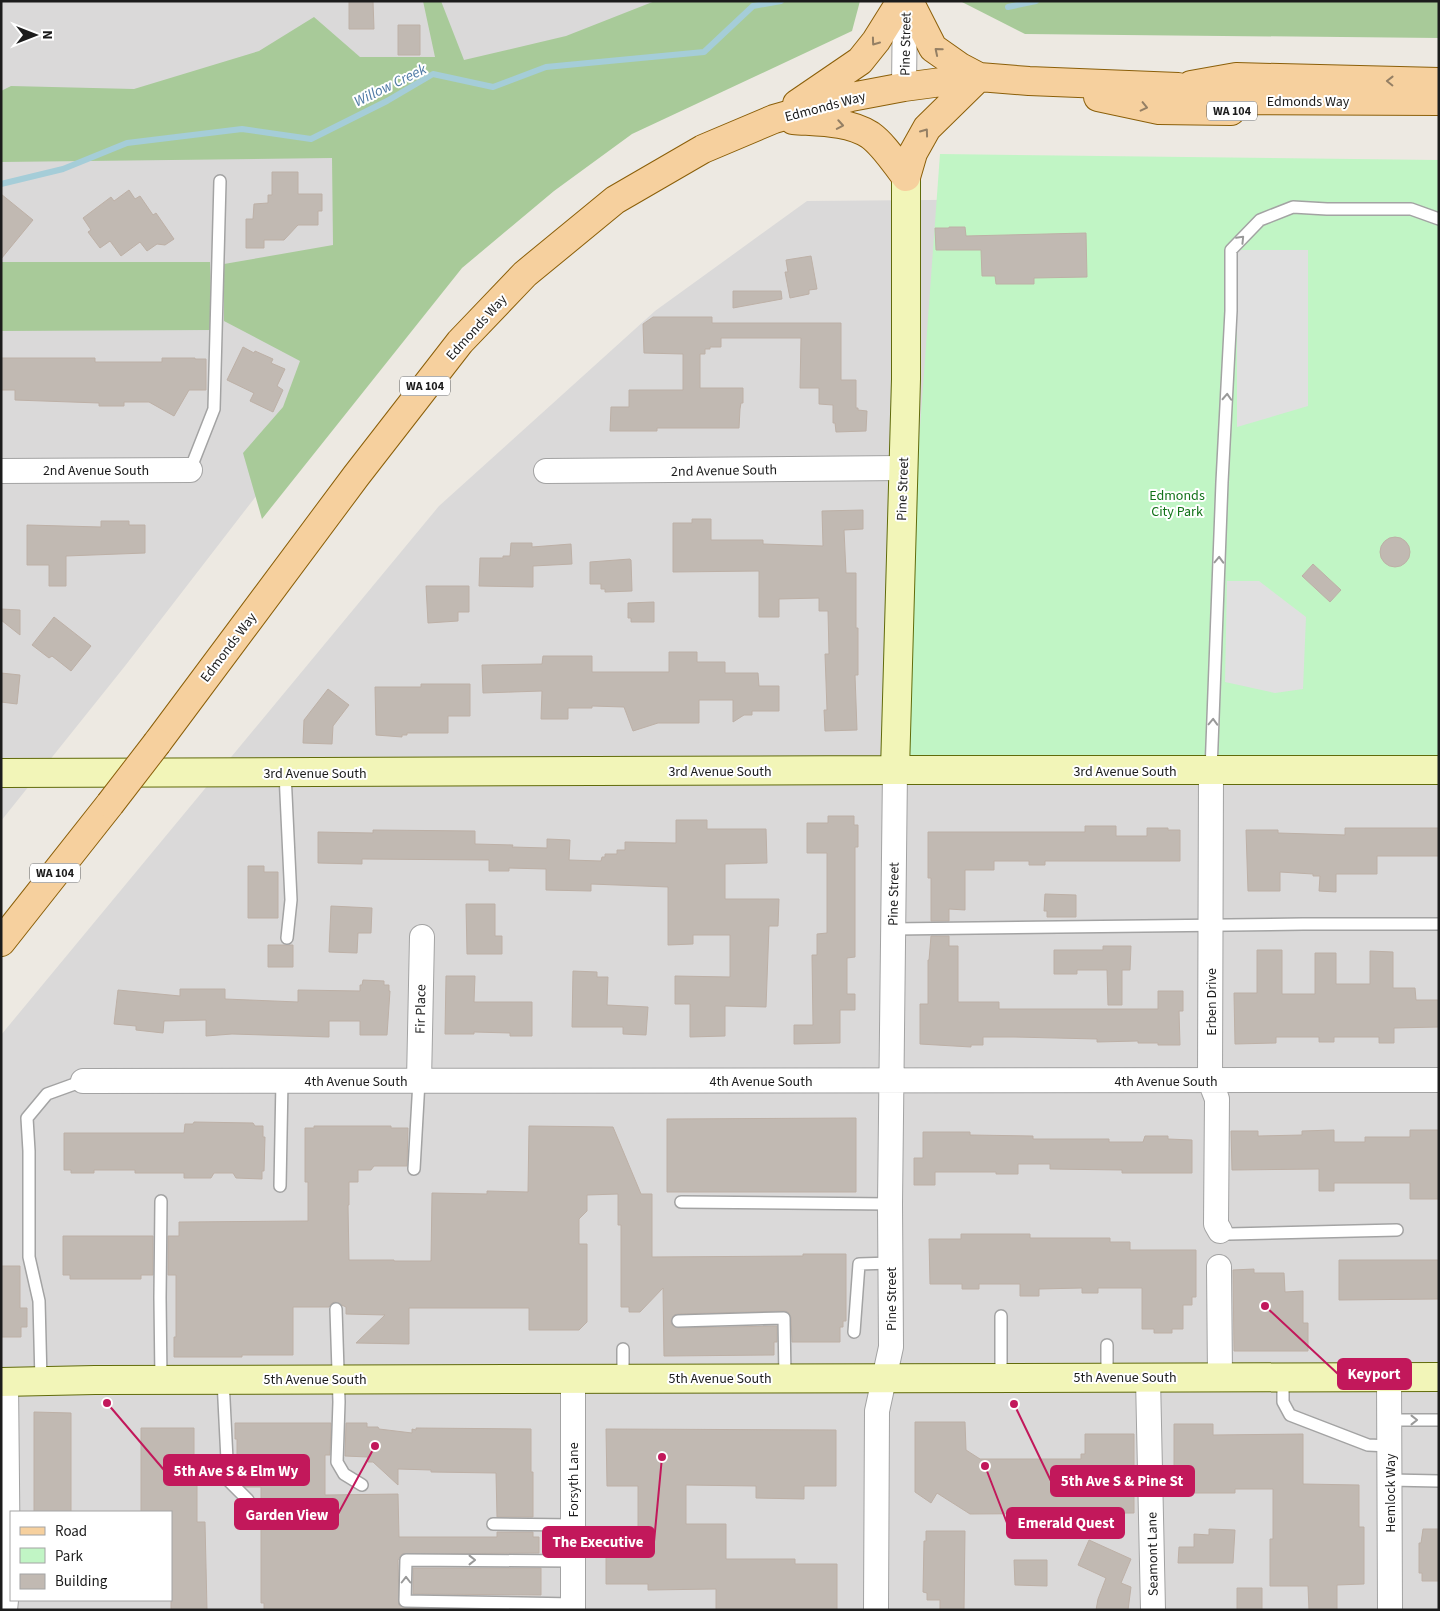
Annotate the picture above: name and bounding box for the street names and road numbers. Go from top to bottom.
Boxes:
street label: Pine Street [895,12,917,76]
street label: Edmonds Way [783,86,868,127]
street label: Edmonds Way [1267,92,1350,112]
road number: WA 104 [1207,102,1257,120]
street label: Edmonds Way [442,290,512,365]
road number: WA 104 [400,376,450,396]
street label: Pine Street [892,457,914,521]
street label: 2nd Avenue South [671,460,777,482]
street label: 2nd Avenue South [43,461,149,481]
street label: Edmonds Way [196,608,262,687]
street label: 3rd Avenue South [668,762,772,782]
street label: 3rd Avenue South [1073,762,1177,782]
street label: 3rd Avenue South [263,764,367,784]
street label: Pine Street [883,862,905,926]
road number: WA 104 [30,864,80,882]
street label: Erben Drive [1202,968,1222,1036]
street label: Fir Place [411,984,431,1034]
street label: 4th Avenue South [304,1072,408,1092]
street label: 4th Avenue South [709,1072,813,1092]
street label: 4th Avenue South [1114,1072,1218,1092]
street label: Pine Street [882,1267,902,1331]
street label: 5th Avenue South [1073,1368,1177,1388]
street label: 5th Avenue South [668,1369,772,1389]
street label: 5th Avenue South [263,1370,367,1390]
street label: Forsyth Lane [564,1442,584,1518]
street label: Hemlock Way [1381,1453,1401,1533]
street label: Seamont Lane [1142,1512,1164,1596]

